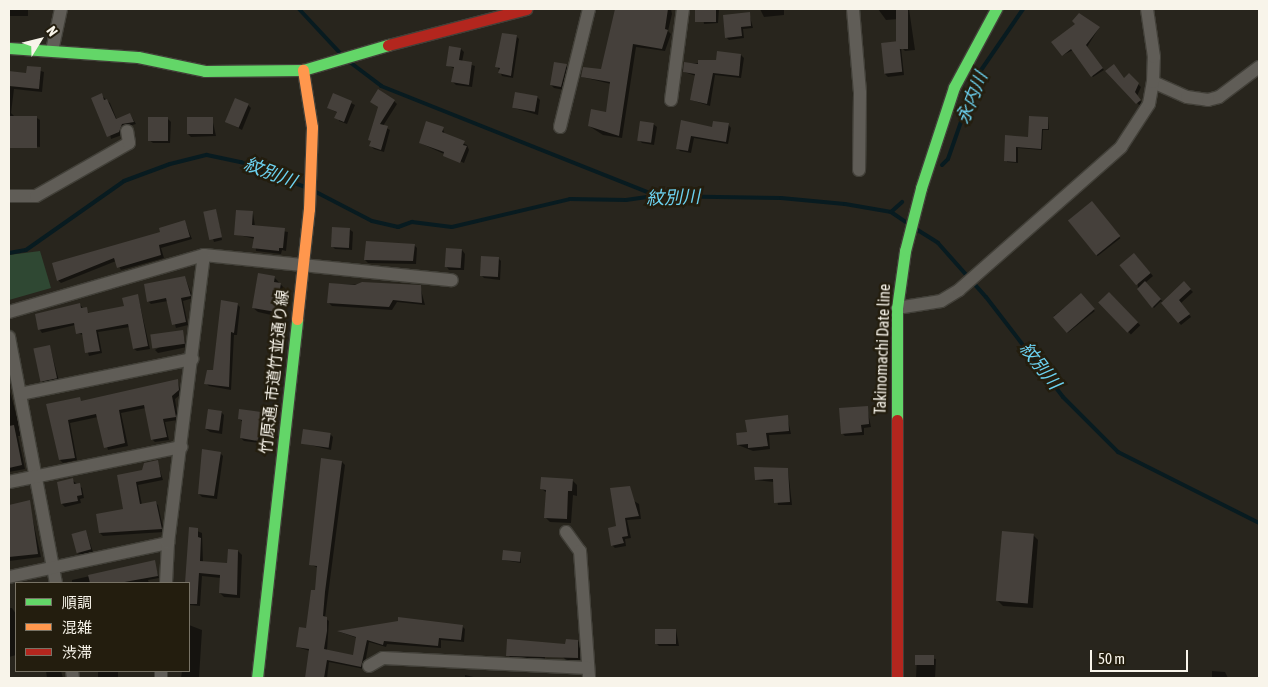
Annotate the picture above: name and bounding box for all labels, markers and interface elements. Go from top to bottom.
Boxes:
north arrow [15,15,65,65]
text: N [43,23,61,39]
water label: 永内川 [952,69,992,127]
water label: 紋別川 [241,153,299,193]
water label: 紋別川 [646,186,700,210]
street label: Takinomachi Date line [870,283,894,415]
street label: 竹原通, 市道竹並通り線 [256,289,292,455]
water label: 紋別川 [1015,338,1065,394]
legend [15,582,190,672]
text: 順調 [62,594,92,611]
text: 混雑 [62,619,92,636]
scale bar [1093,640,1190,672]
text: 渋滞 [62,644,92,661]
text: 50 m [1098,650,1125,667]

